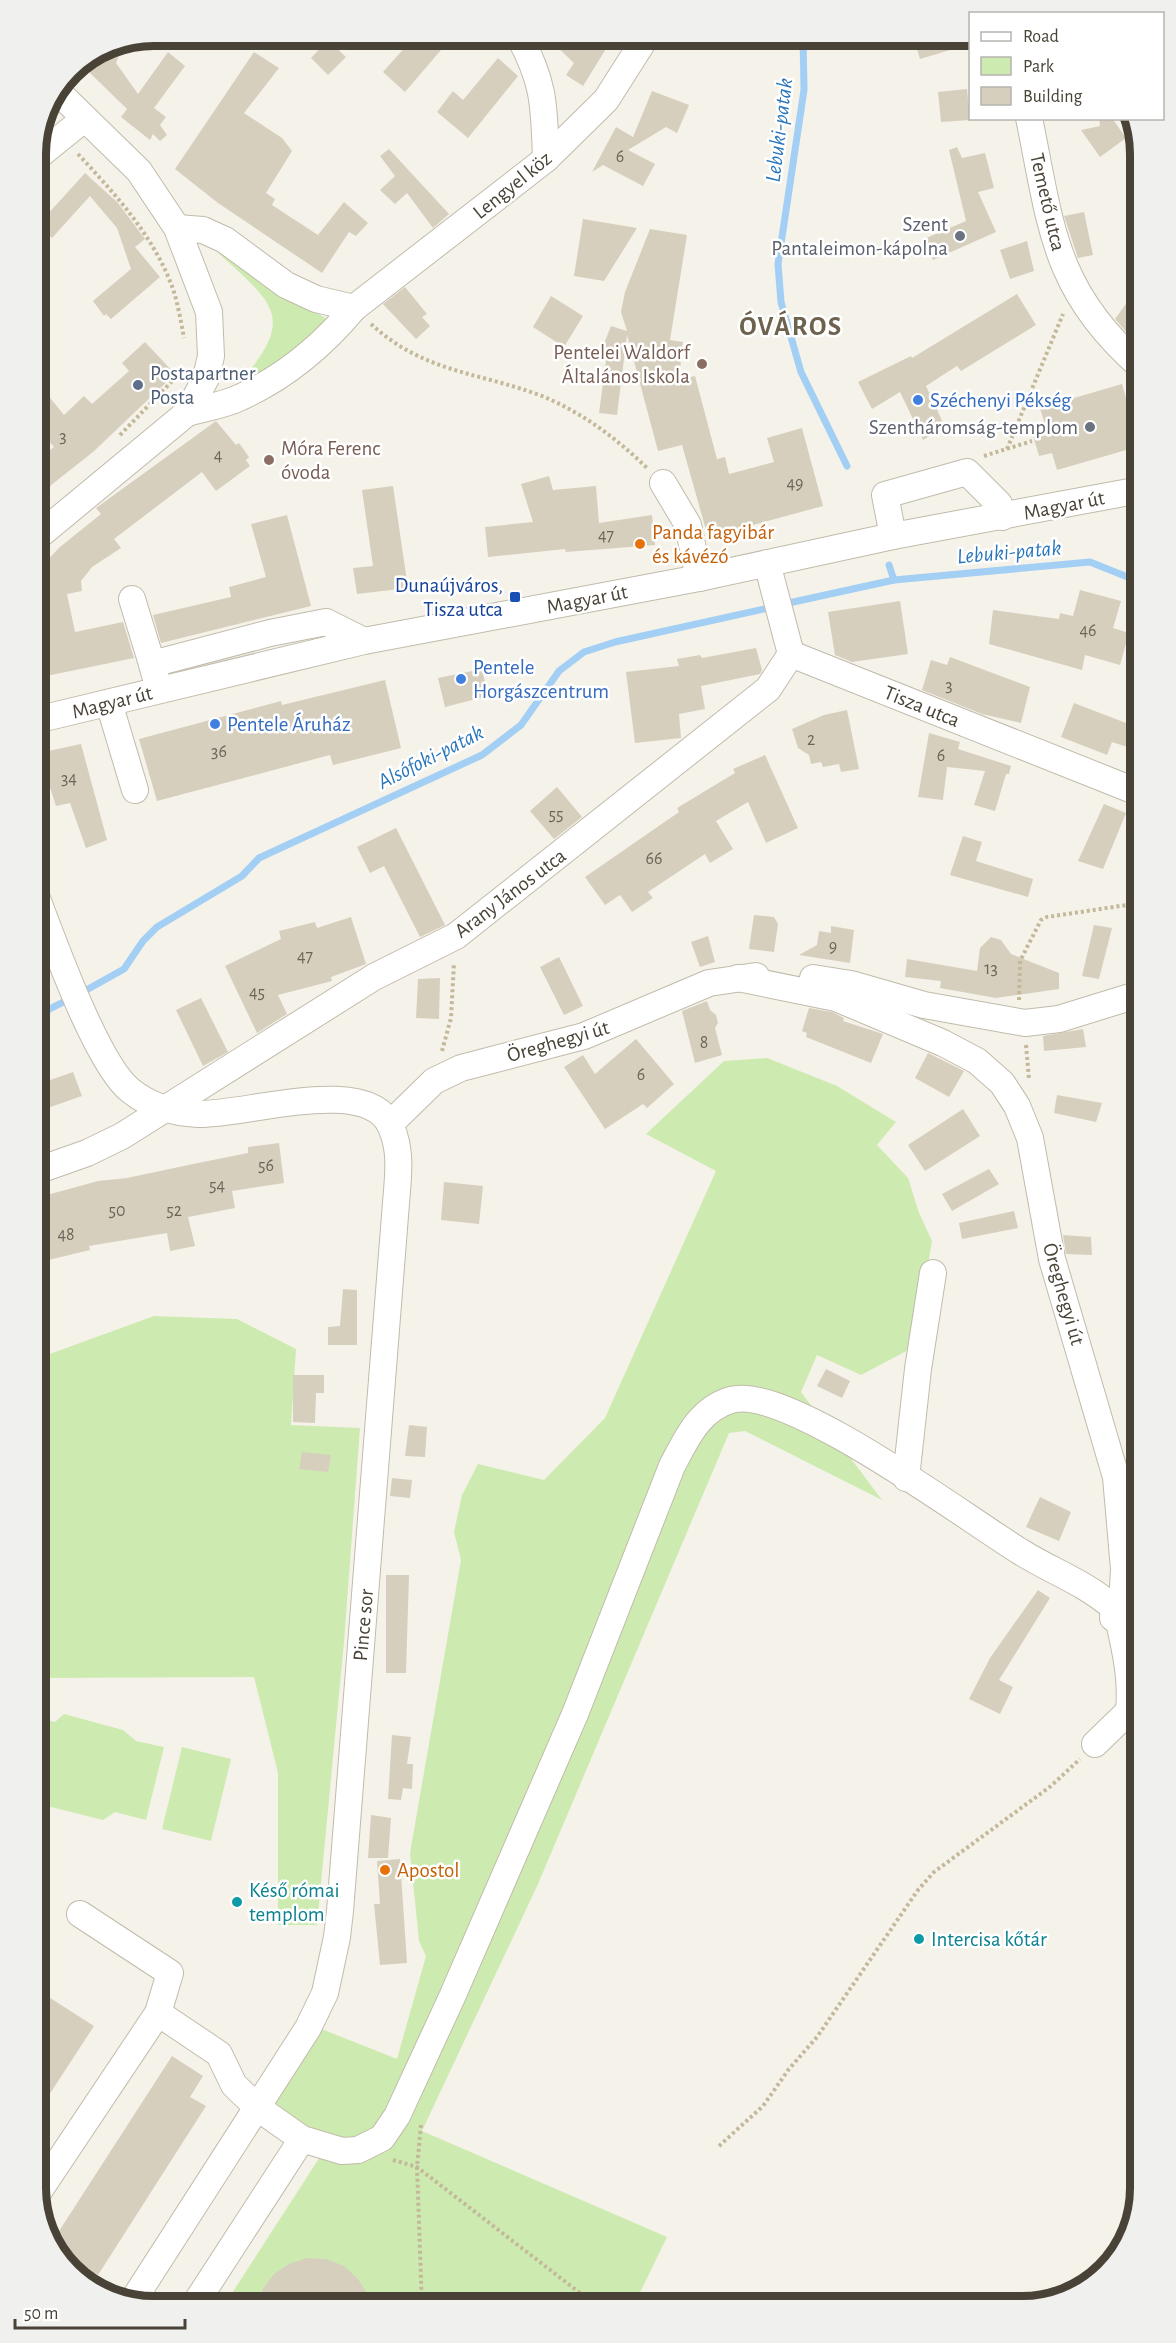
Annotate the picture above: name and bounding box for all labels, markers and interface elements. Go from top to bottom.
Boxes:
legend [969,12,1164,120]
text: Road [1023,28,1059,46]
text: Park [1023,58,1055,76]
water label: Lebuki-patak [762,77,797,184]
text: Building [1023,88,1083,106]
street label: Lengyel köz [469,148,555,223]
house number: 6 [616,148,624,166]
street label: Temető utca [1026,151,1069,253]
place label: Szent Pantaleimon-kápolna [771,214,948,259]
marker: Szent Pantaleimon-kápolna [953,229,967,243]
district label: ÓVÁROS [739,310,843,340]
place label: Pentelei Waldorf Általános Iskola [553,342,692,387]
marker: Pentelei Waldorf Általános Iskola [695,357,709,371]
place label: Postapartner Posta [150,363,256,408]
marker: Postapartner Posta [131,378,145,392]
place label: Széchenyi Pékség [930,390,1072,411]
marker: Széchenyi Pékség [911,393,925,407]
place label: Szentháromság-templom [869,417,1078,438]
marker: Szentháromság-templom [1083,420,1097,434]
house number: 3 [59,428,67,446]
place label: Móra Ferenc óvoda [281,438,380,483]
house number: 4 [214,447,223,465]
marker: Móra Ferenc óvoda [262,453,276,467]
house number: 49 [786,475,804,493]
street label: Magyar út [1022,487,1107,524]
place label: Panda fagyibár és kávézó [652,522,774,567]
house number: 47 [598,527,614,545]
water label: Lebuki-patak [956,536,1062,569]
marker: Panda fagyibár és kávézó [633,537,647,551]
place label: Dunaújváros, Tisza utca [395,575,503,620]
street label: Magyar út [545,581,630,618]
marker: Dunaújváros, Tisza utca [508,590,522,604]
house number: 46 [1079,622,1097,640]
place label: Pentele Horgászcentrum [473,657,609,702]
marker: Pentele Horgászcentrum [454,672,468,686]
house number: 3 [945,677,953,695]
street label: Magyar út [70,682,155,723]
street label: Tisza utca [881,682,963,731]
place label: Pentele Áruház [227,712,351,735]
marker: Pentele Áruház [208,717,222,731]
water label: Alsófoki-patak [373,721,487,794]
house number: 2 [807,731,815,749]
house number: 36 [211,743,227,761]
house number: 6 [937,747,945,765]
house number: 34 [61,770,77,788]
house number: 55 [548,806,564,824]
street label: Arany János utca [451,845,570,942]
house number: 66 [646,850,662,868]
house number: 9 [829,938,837,956]
house number: 47 [297,948,313,966]
house number: 13 [984,960,998,978]
house number: 45 [249,984,265,1002]
street label: Öreghegyi út [504,1016,612,1066]
house number: 8 [700,1034,708,1052]
house number: 6 [637,1066,645,1084]
house number: 56 [258,1157,274,1175]
house number: 54 [209,1177,225,1195]
house number: 50 [108,1202,126,1220]
house number: 52 [166,1202,182,1220]
house number: 48 [57,1226,75,1244]
street label: Öreghegyi út [1039,1240,1089,1348]
street label: Pince sor [350,1588,377,1662]
place label: Apostol [397,1860,459,1881]
marker: Apostol [378,1863,392,1877]
place label: Késő római templom [249,1880,340,1925]
marker: Késő római templom [230,1895,244,1909]
place label: Intercisa kőtár [931,1929,1047,1950]
marker: Intercisa kőtár [912,1932,926,1946]
scale bar [15,2292,184,2330]
text: 50 m [24,2305,58,2323]

